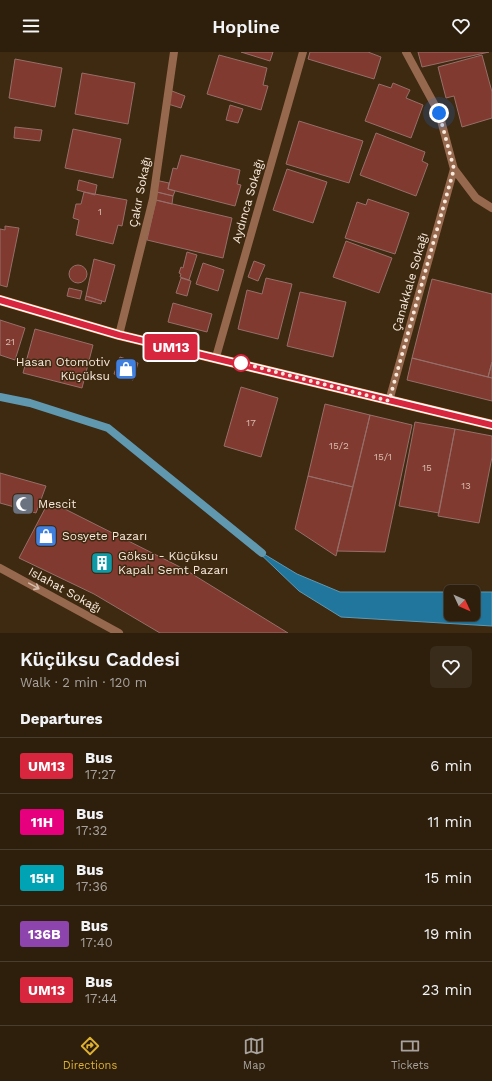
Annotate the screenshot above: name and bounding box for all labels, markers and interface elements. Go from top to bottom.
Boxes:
icon: menu [20,15,42,37]
icon: heart [450,15,472,37]
text: Hopline [212,16,280,37]
your location [429,103,449,123]
street label: Çakır Sokağı [126,155,154,229]
street label: Aydınca Sokağı [229,157,267,245]
house number: 1 [98,206,102,217]
street label: Çanakkale Sokağı [389,231,431,333]
line badge: UM13 [143,334,199,360]
house number: 21 [5,336,15,347]
text: UM13 [152,339,190,355]
unlabelled marker [232,354,250,372]
place label: Hasan Otomotiv Küçüksu [16,355,111,383]
shop icon: Hasan Otomotiv Küçüksu [113,356,139,382]
house number: 17 [246,417,256,428]
house number: 15/2 [329,440,349,451]
house number: 15/1 [374,451,392,462]
house number: 15 [422,462,432,473]
house number: 13 [461,480,471,491]
mosque icon: Mescit [10,491,36,517]
place label: Mescit [38,497,76,511]
shop icon: Sosyete Pazarı [33,523,59,549]
place label: Sosyete Pazarı [62,529,147,543]
place label: Göksu - Küçüksu Kapalı Semt Pazarı [118,549,228,577]
building icon: Göksu - Küçüksu Kapalı Semt Pazarı [89,550,115,576]
street label: Islahat Sokağı [26,564,104,616]
one-way arrow [28,583,40,591]
north arrow [444,585,480,621]
map controls [444,585,480,621]
button: heart [430,646,472,688]
text: Küçüksu Caddesi [20,648,180,671]
text: Walk · 2 min · 120 m [20,675,147,690]
text: Departures [20,710,103,728]
text: Bus [85,749,113,767]
text: 6 min [430,757,472,775]
text: UM13 [28,758,65,774]
text: 17:27 [85,767,116,782]
text: Bus [76,805,104,823]
text: 11 min [428,813,472,831]
text: 11H [31,814,53,830]
text: 17:32 [76,823,107,838]
text: Bus [76,861,104,879]
text: 15 min [425,869,472,887]
text: 15H [30,870,54,886]
text: 17:36 [76,879,108,894]
text: Bus [81,917,108,935]
text: 19 min [424,925,472,943]
text: 136B [28,926,61,942]
text: 17:40 [81,935,113,950]
text: Bus [85,973,113,991]
text: 23 min [422,981,472,999]
text: UM13 [28,982,65,998]
text: 17:44 [85,991,117,1006]
tab: Directions [63,1035,117,1072]
tab: Map [243,1035,265,1072]
tab: Tickets [391,1035,429,1072]

